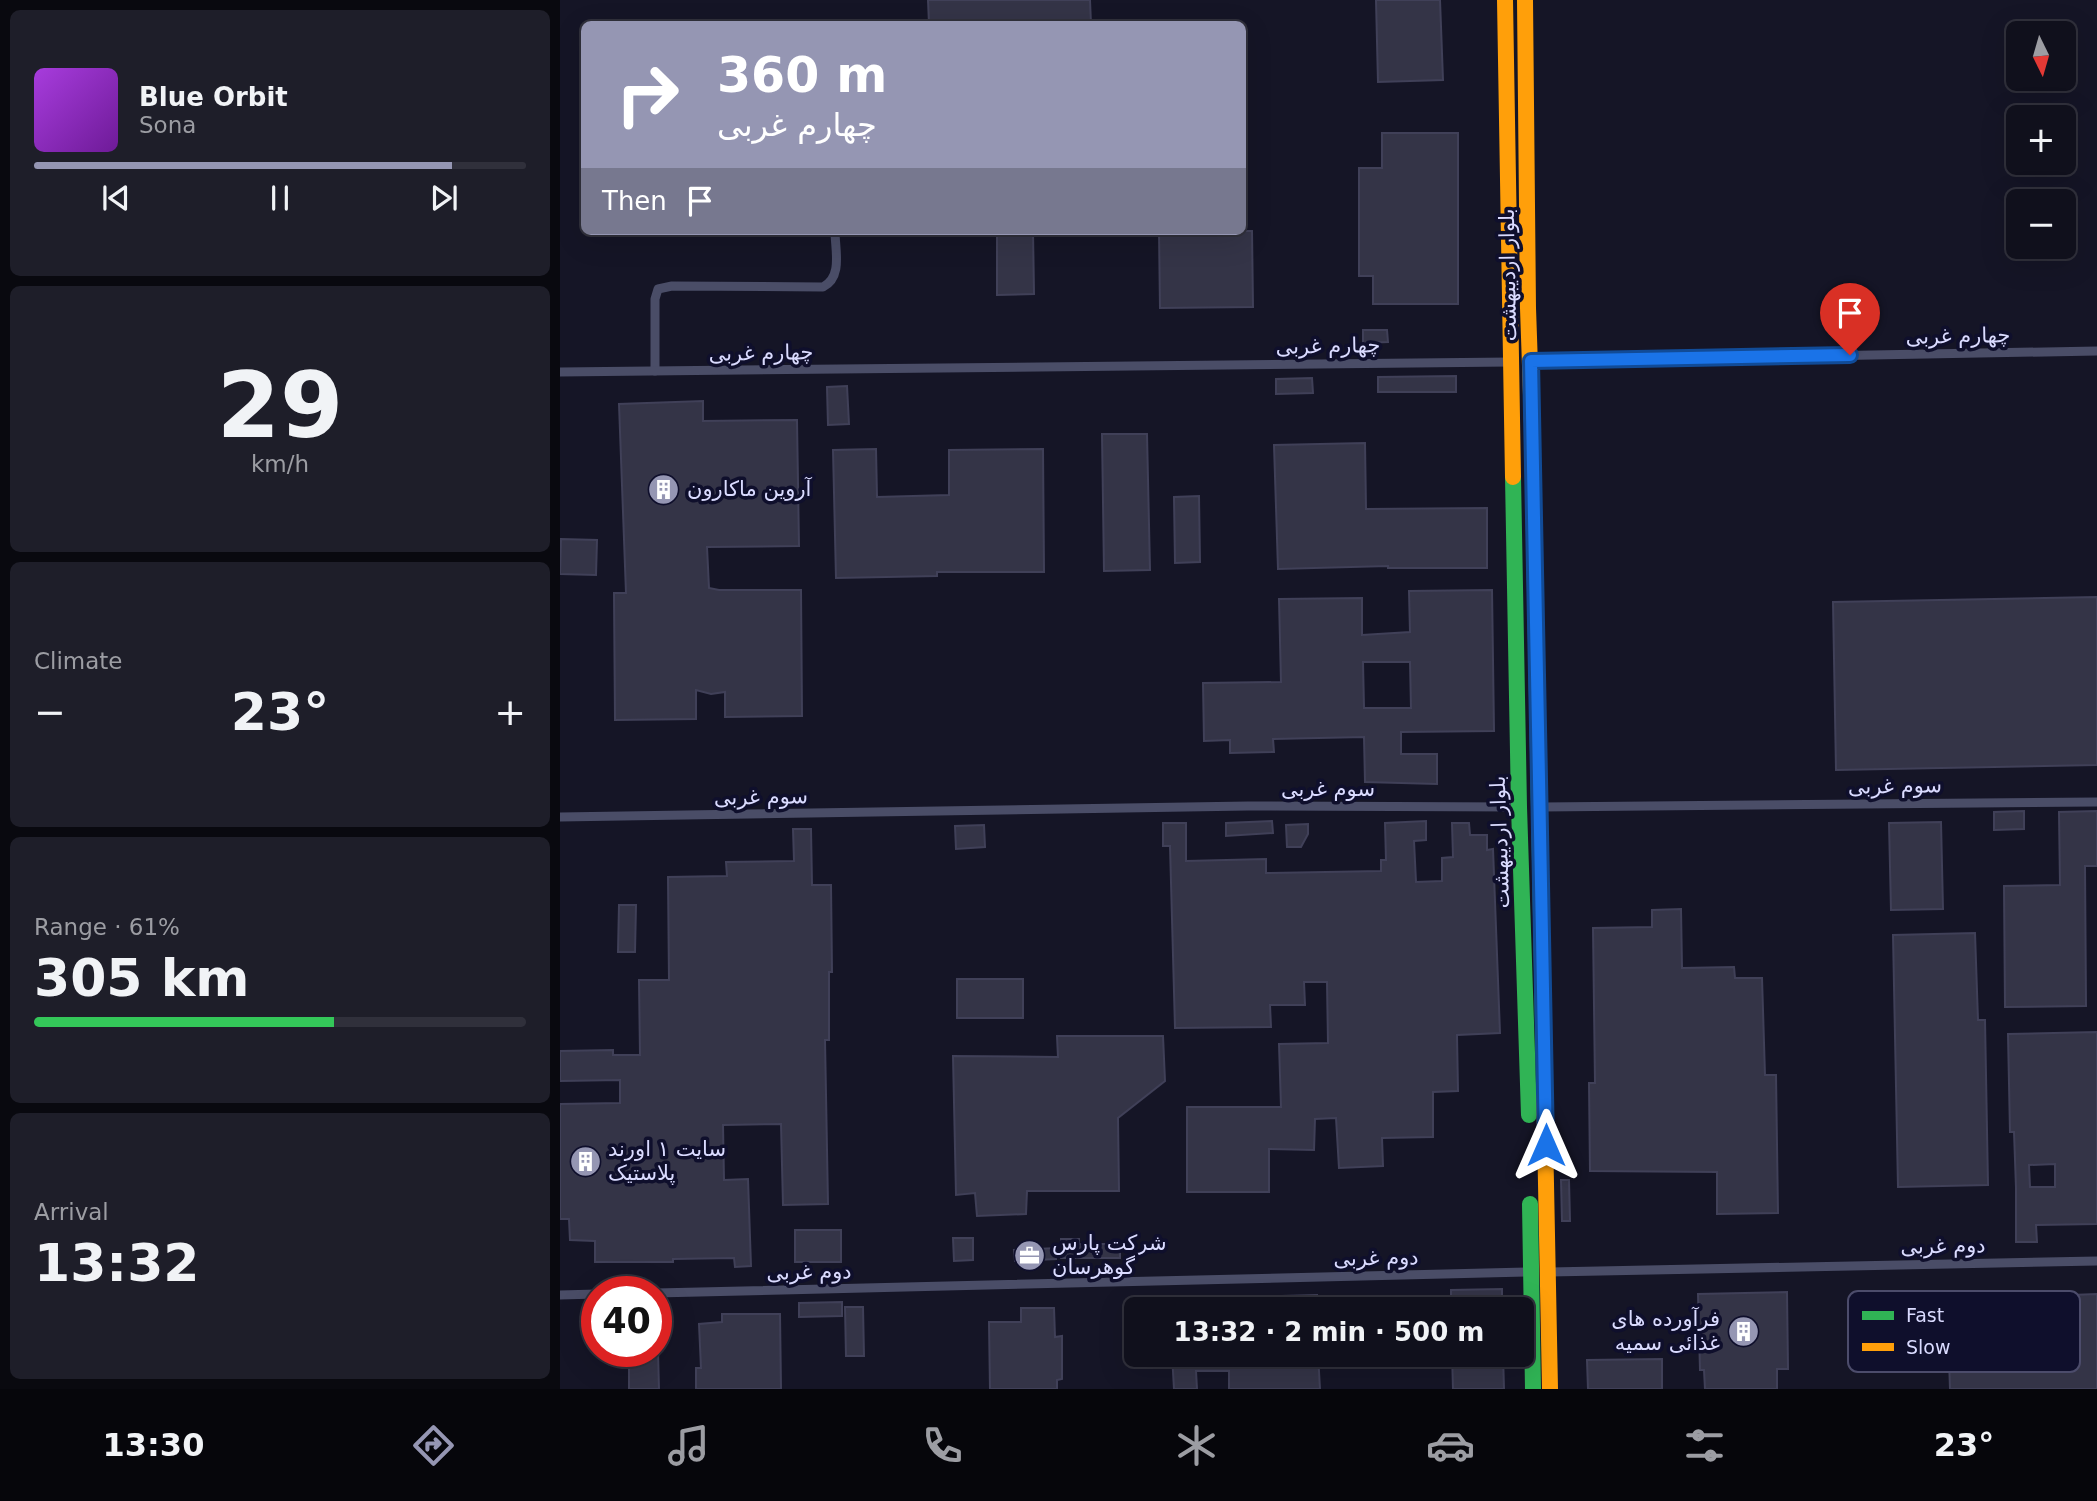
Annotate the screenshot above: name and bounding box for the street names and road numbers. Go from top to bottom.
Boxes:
street label: بلوار اردیبهشت [1495,208,1521,342]
street label: چهارم غربی [1905,323,2011,349]
street label: چهارم غربی [1275,333,1381,359]
street label: چهارم غربی [708,340,814,366]
street label: سوم غربی [1848,773,1942,799]
street label: بلوار اردیبهشت [1486,775,1514,909]
street label: سوم غربی [1281,777,1375,801]
street label: سوم غربی [714,784,808,810]
street label: دوم غربی [1900,1233,1986,1259]
street label: دوم غربی [1333,1245,1419,1271]
street label: دوم غربی [766,1259,852,1285]

